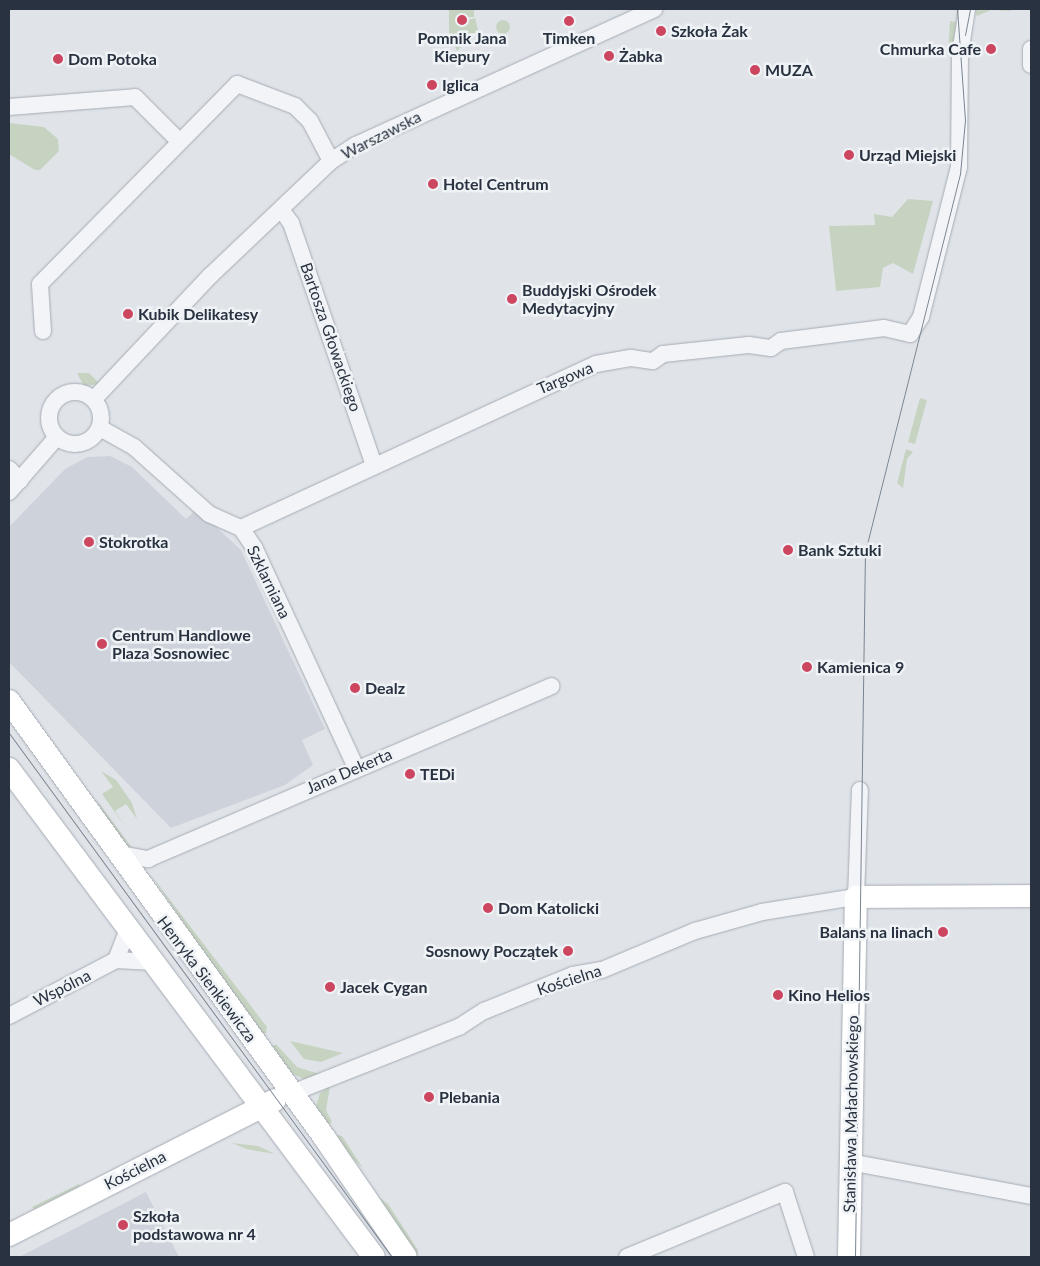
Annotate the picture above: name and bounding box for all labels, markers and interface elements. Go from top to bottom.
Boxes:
marker: Pomnik Jana Kiepury [456,14,468,26]
marker: Timken [563,15,575,27]
place label: Szkoła Żak [671,21,748,41]
marker: Szkoła Żak [655,25,667,37]
place label: Pomnik Jana Kiepury [417,28,507,66]
place label: Timken [543,28,595,48]
place label: Chmurka Cafe [880,39,981,59]
marker: Chmurka Cafe [985,43,997,55]
place label: Żabka [619,46,663,66]
place label: Dom Potoka [68,49,157,69]
marker: Żabka [603,50,615,62]
marker: Dom Potoka [52,53,64,65]
place label: MUZA [765,60,813,80]
marker: MUZA [749,64,761,76]
place label: Iglica [442,75,479,95]
marker: Iglica [426,79,438,91]
street label: Warszawska [338,107,424,163]
place label: Urząd Miejski [859,145,956,165]
marker: Urząd Miejski [843,149,855,161]
place label: Hotel Centrum [443,174,549,194]
marker: Hotel Centrum [427,178,439,190]
street label: Bartosza Głowackiego [296,260,366,414]
place label: Buddyjski Ośrodek Medytacyjny [522,280,657,318]
marker: Buddyjski Ośrodek Medytacyjny [506,293,518,305]
place label: Kubik Delikatesy [138,304,258,324]
marker: Kubik Delikatesy [122,308,134,320]
street label: Targowa [534,358,596,398]
place label: Stokrotka [99,532,168,552]
marker: Stokrotka [83,536,95,548]
place label: Bank Sztuki [798,540,881,560]
street label: Szklarniana [243,542,295,622]
marker: Bank Sztuki [782,544,794,556]
place label: Centrum Handlowe Plaza Sosnowiec [112,625,251,663]
marker: Centrum Handlowe Plaza Sosnowiec [96,638,108,650]
place label: Kamienica 9 [817,657,904,677]
marker: Kamienica 9 [801,661,813,673]
place label: Dealz [365,678,405,698]
marker: Dealz [349,682,361,694]
street label: Jana Dekerta [303,744,395,798]
place label: TEDi [420,764,455,784]
marker: TEDi [404,768,416,780]
place label: Dom Katolicki [498,898,599,918]
marker: Dom Katolicki [482,902,494,914]
street label: Henryka Sienkiewicza [153,912,261,1046]
place label: Balans na linach [819,922,933,942]
marker: Balans na linach [937,926,949,938]
place label: Sosnowy Początek [425,941,558,961]
marker: Sosnowy Początek [562,945,574,957]
street label: Kościelna [534,961,604,999]
street label: Wspólna [30,966,94,1010]
place label: Jacek Cygan [340,977,427,997]
marker: Jacek Cygan [324,981,336,993]
place label: Kino Helios [788,985,870,1005]
marker: Kino Helios [772,989,784,1001]
street label: Stanisława Małachowskiego [840,1015,862,1213]
place label: Plebania [439,1087,500,1107]
marker: Plebania [423,1091,435,1103]
street label: Kościelna [101,1146,169,1194]
place label: Szkoła podstawowa nr 4 [133,1206,256,1244]
marker: Szkoła podstawowa nr 4 [117,1219,129,1231]

